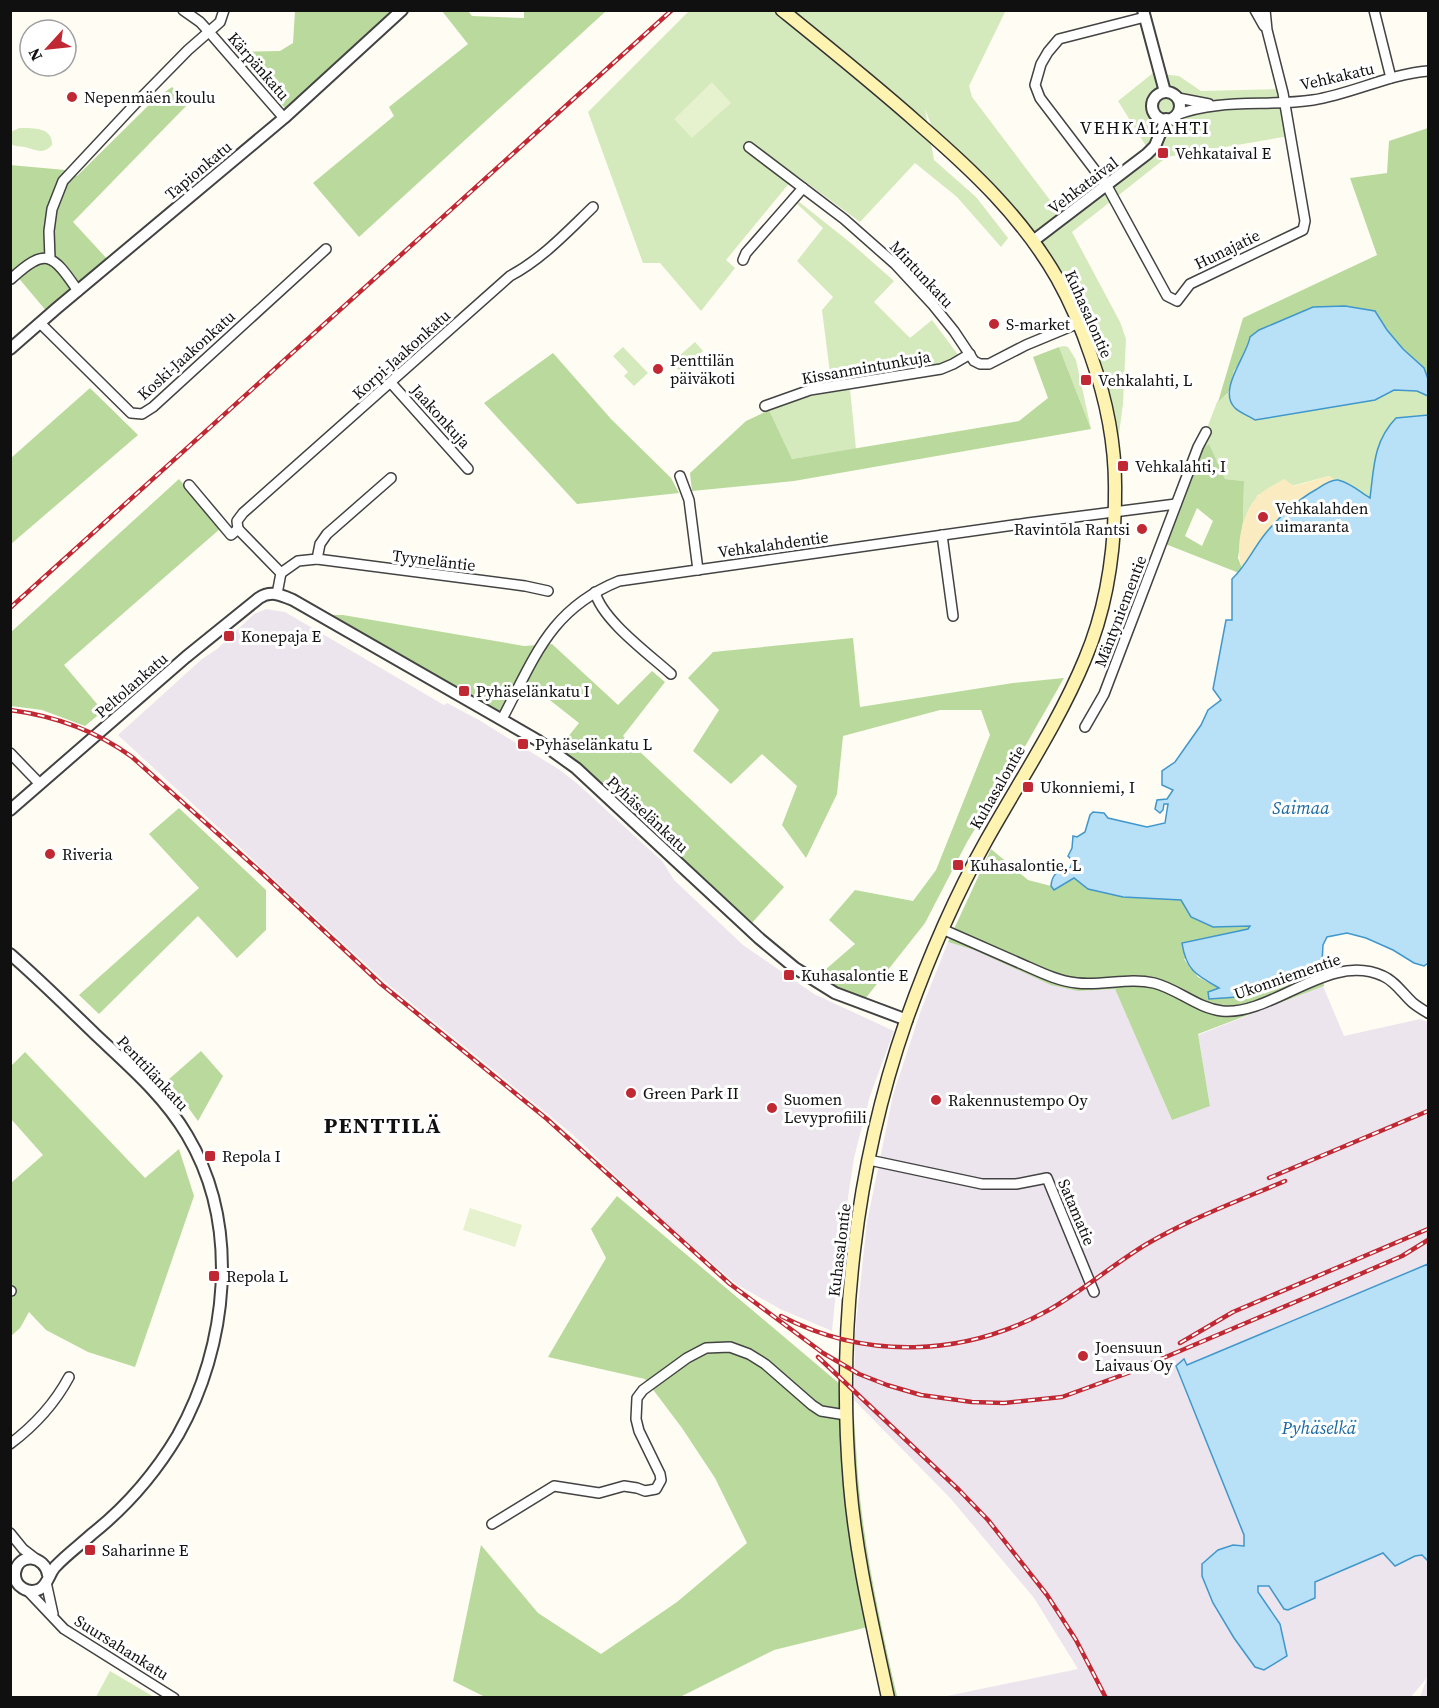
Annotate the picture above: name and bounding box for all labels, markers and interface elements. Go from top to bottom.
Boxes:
north arrow [18,18,78,78]
street label: Kärpänkatu [223,27,295,105]
text: N [22,44,47,65]
street label: Vehkakatu [1298,57,1376,95]
place label: Nepenmäen koulu [84,86,215,108]
marker: Nepenmäen koulu [65,90,79,104]
district label: VEHKALAHTI [1080,115,1210,140]
street label: Tapionkatu [160,136,236,204]
place label: Vehkataival E [1175,142,1271,164]
marker: Vehkataival E [1156,146,1170,160]
street label: Vehkataival [1043,151,1123,219]
street label: Hunajatie [1191,224,1263,274]
street label: Mintunkatu [885,236,959,312]
street label: Kuhasalontie [1060,267,1118,361]
street label: Korpi-Jaakonkatu [347,304,455,404]
street label: Koski-Jaakonkatu [132,305,240,405]
place label: S-market [1006,313,1071,335]
marker: S-market [987,317,1001,331]
street label: Kissanmintunkuja [800,345,933,389]
place label: Penttilän päiväkoti [670,349,735,389]
marker: Penttilän päiväkoti [651,362,665,376]
place label: Vehkalahti, L [1098,369,1192,391]
marker: Vehkalahti, L [1079,373,1093,387]
street label: Jaakonkuja [406,378,476,453]
place label: Vehkalahti, I [1135,455,1226,477]
marker: Vehkalahti, I [1116,459,1130,473]
place label: Vehkalahden uimaranta [1275,497,1369,537]
marker: Vehkalahden uimaranta [1256,510,1270,524]
place label: Ravintola Rantsi [1014,518,1130,540]
marker: Ravintola Rantsi [1135,522,1149,536]
street label: Vehkalahdentie [716,525,830,563]
street label: Tyyneläntie [391,544,477,576]
street label: Mäntyniementie [1089,552,1151,670]
place label: Konepaja E [241,625,322,647]
marker: Konepaja E [222,629,236,643]
street label: Peltolankatu [90,647,172,723]
place label: Pyhäselänkatu I [476,680,590,702]
marker: Pyhäselänkatu I [457,684,471,698]
place label: Pyhäselänkatu L [535,733,652,755]
marker: Pyhäselänkatu L [516,737,530,751]
street label: Kuhasalontie [964,741,1030,833]
street label: Pyhäselänkatu [602,770,694,858]
place label: Ukonniemi, I [1040,776,1135,798]
marker: Ukonniemi, I [1021,780,1035,794]
water label: Saimaa [1272,795,1330,820]
place label: Riveria [62,843,113,865]
marker: Riveria [43,847,57,861]
place label: Kuhasalontie, L [970,854,1082,876]
marker: Kuhasalontie, L [951,858,965,872]
street label: Ukonniementie [1231,947,1343,1005]
place label: Kuhasalontie E [801,964,909,986]
marker: Kuhasalontie E [782,968,796,982]
street label: Penttilänkatu [112,1030,194,1116]
place label: Green Park II [643,1082,739,1104]
marker: Green Park II [624,1086,638,1100]
place label: Suomen Levyprofiili [784,1088,867,1128]
place label: Rakennustempo Oy [948,1089,1088,1111]
marker: Rakennustempo Oy [929,1093,943,1107]
marker: Suomen Levyprofiili [765,1101,779,1115]
district label: PENTTILÄ [324,1110,442,1140]
place label: Repola I [222,1145,281,1167]
marker: Repola I [203,1149,217,1163]
street label: Satamatie [1053,1175,1101,1249]
street label: Kuhasalontie [822,1202,856,1298]
place label: Repola L [226,1265,288,1287]
marker: Repola L [207,1269,221,1283]
place label: Joensuun Laivaus Oy [1094,1336,1173,1376]
marker: Joensuun Laivaus Oy [1076,1349,1090,1363]
water label: Pyhäselkä [1281,1415,1357,1440]
place label: Saharinne E [102,1539,189,1561]
marker: Saharinne E [83,1543,97,1557]
street label: Suursahankatu [71,1609,173,1685]

